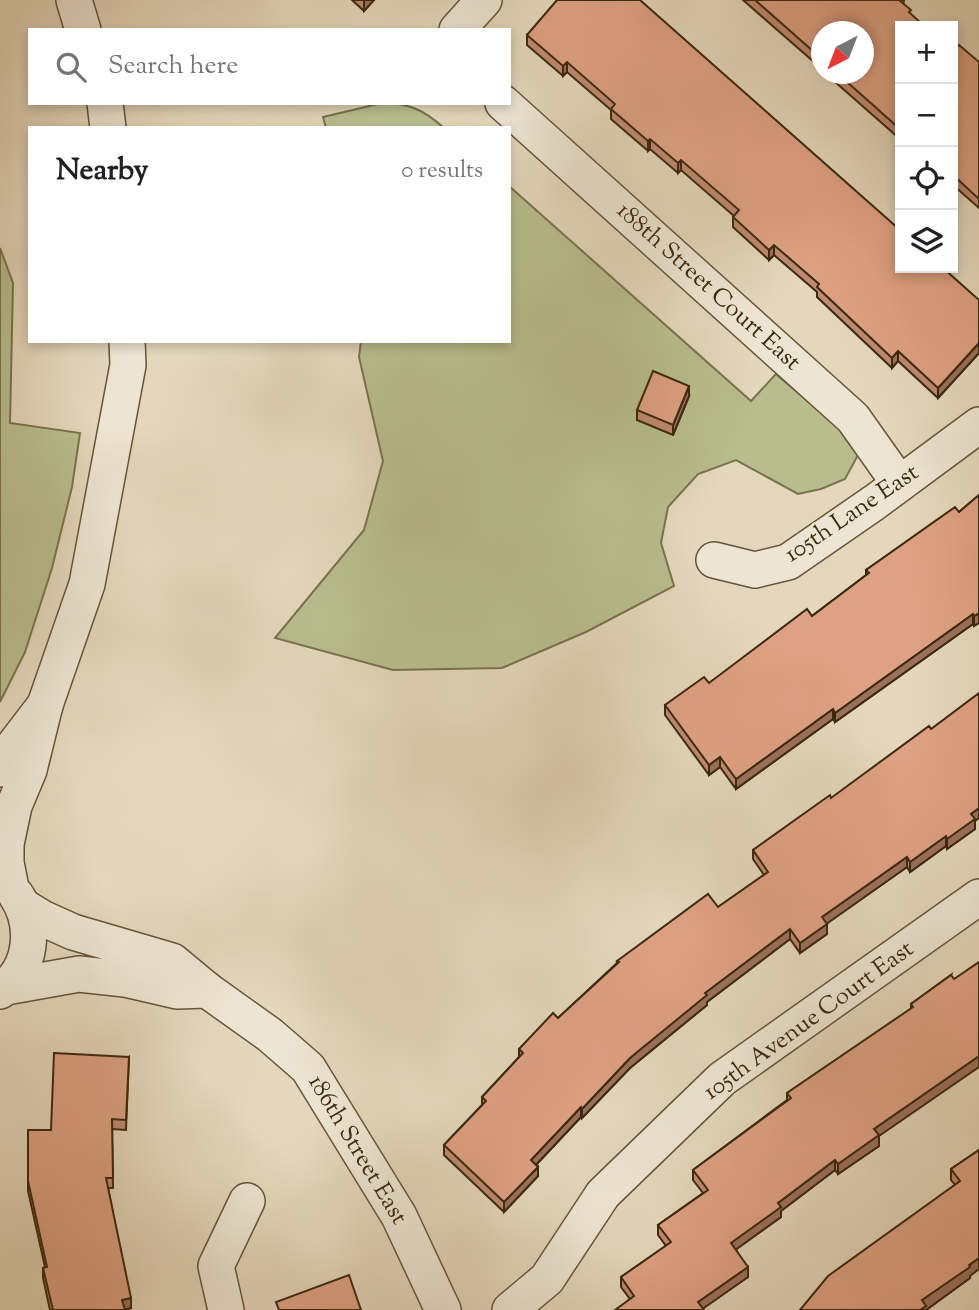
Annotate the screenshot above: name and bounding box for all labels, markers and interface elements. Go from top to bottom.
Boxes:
north arrow [811,21,874,84]
map controls [895,21,958,273]
button: + [895,21,958,84]
search box [28,28,511,105]
icon: search [52,48,90,86]
text: Search here [108,48,238,85]
button: − [895,84,958,147]
button: locate [895,147,958,210]
text: Nearby [56,150,148,193]
text: 0 results [401,155,483,188]
street label: 188th Street Court East [608,195,808,379]
button: layers [895,210,958,273]
street label: 105th Lane East [778,457,926,571]
street label: 105th Avenue Court East [697,933,921,1109]
street label: 186th Street East [299,1069,415,1231]

